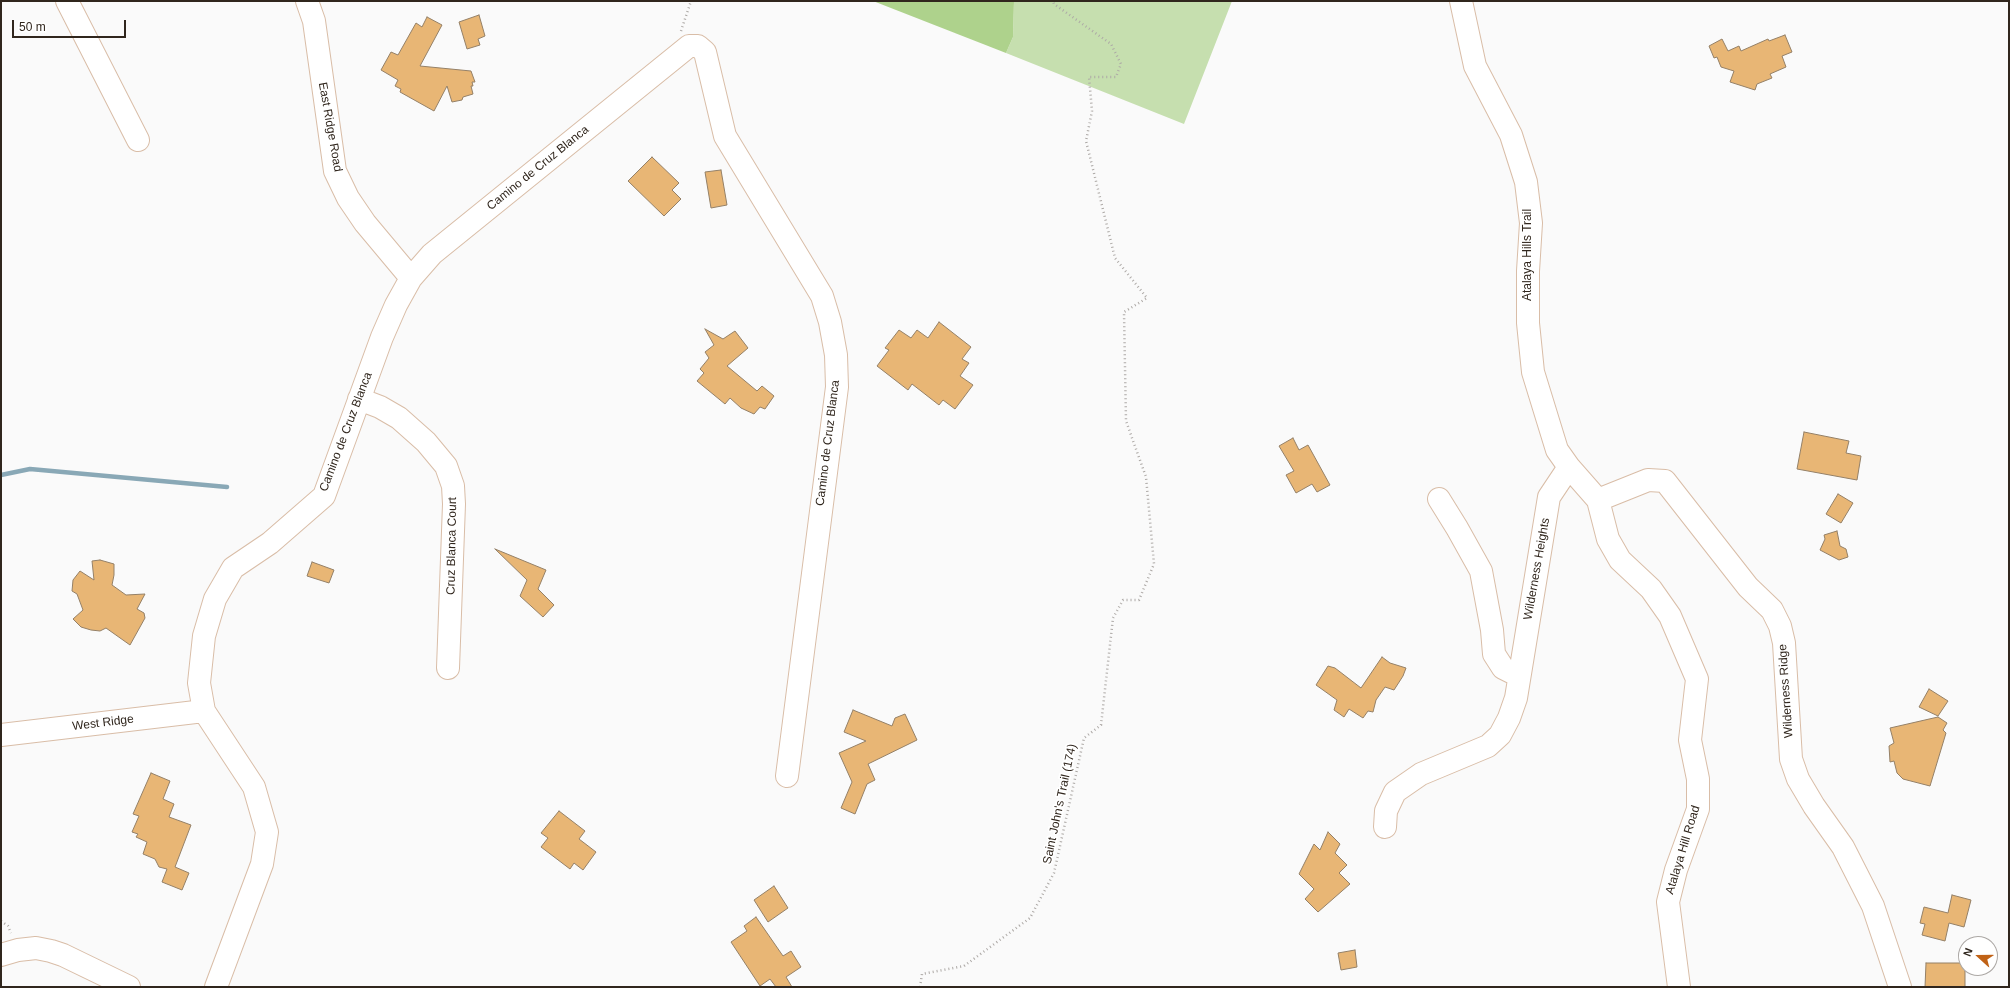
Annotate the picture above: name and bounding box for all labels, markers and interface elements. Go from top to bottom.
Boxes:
scale bar [14,12,128,38]
text: 50 m [19,20,46,34]
street label: East Ridge Road [315,81,345,173]
street label: Camino de Cruz Blanca [484,123,592,213]
street label: Atalaya Hills Trail [1521,209,1535,301]
street label: Camino de Cruz Blanca [317,370,375,494]
street label: Camino de Cruz Blanca [813,379,843,507]
street label: Cruz Blanca Court [444,497,460,595]
street label: Wilderness Heights [1521,517,1553,621]
street label: Wilderness Ridge [1776,644,1796,738]
street label: West Ridge [71,712,135,734]
street label: Saint John's Trail (174) [1040,743,1080,865]
street label: Atalaya Hill Road [1663,804,1703,896]
north arrow [1958,936,1998,976]
text: N [1961,946,1975,958]

